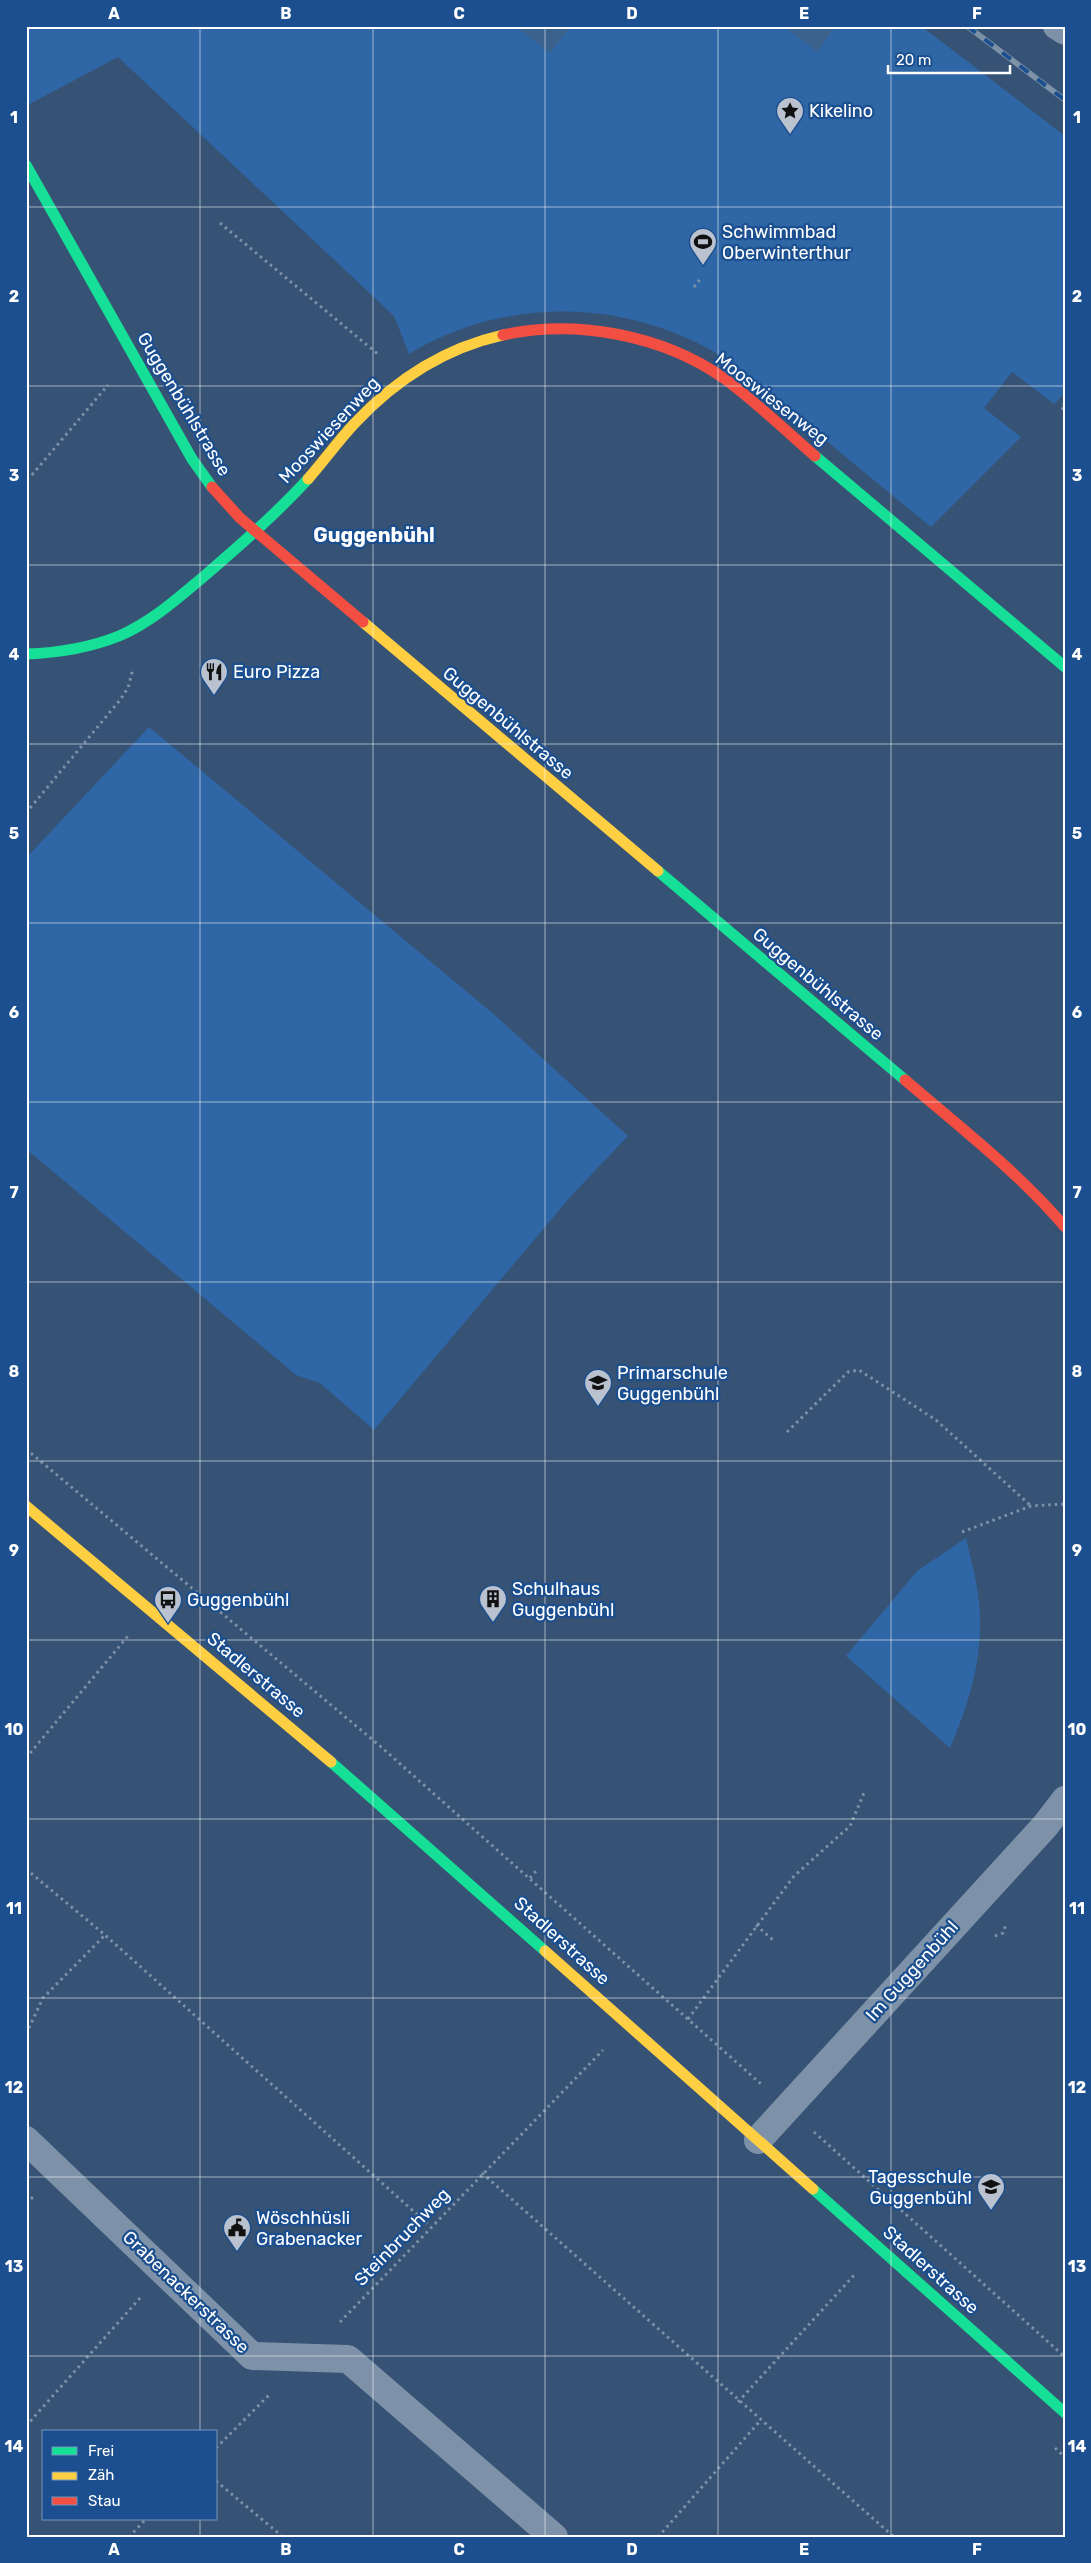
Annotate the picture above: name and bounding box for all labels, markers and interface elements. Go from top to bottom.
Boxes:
text: A [108,4,120,23]
text: B [280,4,292,23]
text: C [453,4,465,23]
text: D [626,4,638,23]
text: E [799,4,809,23]
text: F [972,4,982,23]
scale bar [888,42,1011,74]
text: 20 m [896,51,931,69]
place icon: Kikelino [775,96,805,135]
place label: Kikelino [809,100,873,122]
text: 1 [10,108,18,127]
text: 1 [1073,108,1081,127]
place label: Schwimmbad Oberwinterthur [722,221,851,264]
sports icon: Schwimmbad Oberwinterthur [688,227,718,266]
text: 2 [9,287,19,306]
text: 2 [1072,287,1082,306]
street label: Guggenbühlstrasse [132,328,236,480]
street label: Mooswiesenweg [711,348,833,450]
street label: Mooswiesenweg [274,372,384,488]
text: 3 [9,466,19,485]
text: 3 [1072,466,1082,485]
district label: Guggenbühl [313,523,435,547]
text: 4 [9,645,20,664]
text: 4 [1072,645,1083,664]
restaurant icon: Euro Pizza [199,657,229,696]
place label: Euro Pizza [233,661,320,683]
street label: Guggenbühlstrasse [438,662,578,784]
text: 5 [9,824,19,843]
text: 5 [1072,824,1082,843]
street label: Guggenbühlstrasse [748,923,888,1045]
text: 6 [9,1003,19,1022]
text: 6 [1072,1003,1082,1022]
text: 7 [9,1183,19,1202]
text: 7 [1072,1183,1082,1202]
text: 8 [9,1362,20,1381]
place label: Primarschule Guggenbühl [617,1362,728,1405]
text: 8 [1072,1362,1083,1381]
school or university icon: Primarschule Guggenbühl [583,1368,613,1407]
text: 9 [9,1541,19,1560]
text: 9 [1072,1541,1082,1560]
place label: Schulhaus Guggenbühl [512,1578,614,1621]
building icon: Schulhaus Guggenbühl [478,1584,508,1623]
bus stop icon: Guggenbühl [153,1585,183,1624]
place label: Guggenbühl [187,1589,289,1611]
street label: Stadlerstrasse [202,1628,310,1722]
text: 10 [5,1720,24,1739]
text: 10 [1068,1720,1087,1739]
street label: Stadlerstrasse [510,1892,614,1990]
text: 11 [6,1899,22,1918]
text: 11 [1069,1899,1085,1918]
street label: Im Guggenbühl [861,1916,963,2026]
text: 12 [5,2078,23,2097]
text: 12 [1068,2078,1086,2097]
place label: Tagesschule Guggenbühl [868,2166,972,2209]
school or university icon: Tagesschule Guggenbühl [976,2172,1006,2211]
street label: Steinbruchweg [350,2183,454,2291]
place label: Wöschhüsli Grabenacker [256,2207,362,2250]
public building icon: Wöschhüsli Grabenacker [222,2213,252,2252]
street label: Stadlerstrasse [879,2221,983,2319]
street label: Grabenackerstrasse [118,2226,254,2358]
text: 13 [5,2257,23,2276]
text: 13 [1068,2257,1086,2276]
legend [42,2430,218,2520]
text: 14 [5,2437,24,2456]
text: 14 [1068,2437,1087,2456]
text: Frei [88,2442,114,2460]
text: Zäh [88,2466,114,2484]
text: Stau [88,2492,121,2510]
text: A [108,2540,120,2559]
text: B [280,2540,292,2559]
text: C [453,2540,465,2559]
text: D [626,2540,638,2559]
text: E [799,2540,809,2559]
text: F [972,2540,982,2559]

